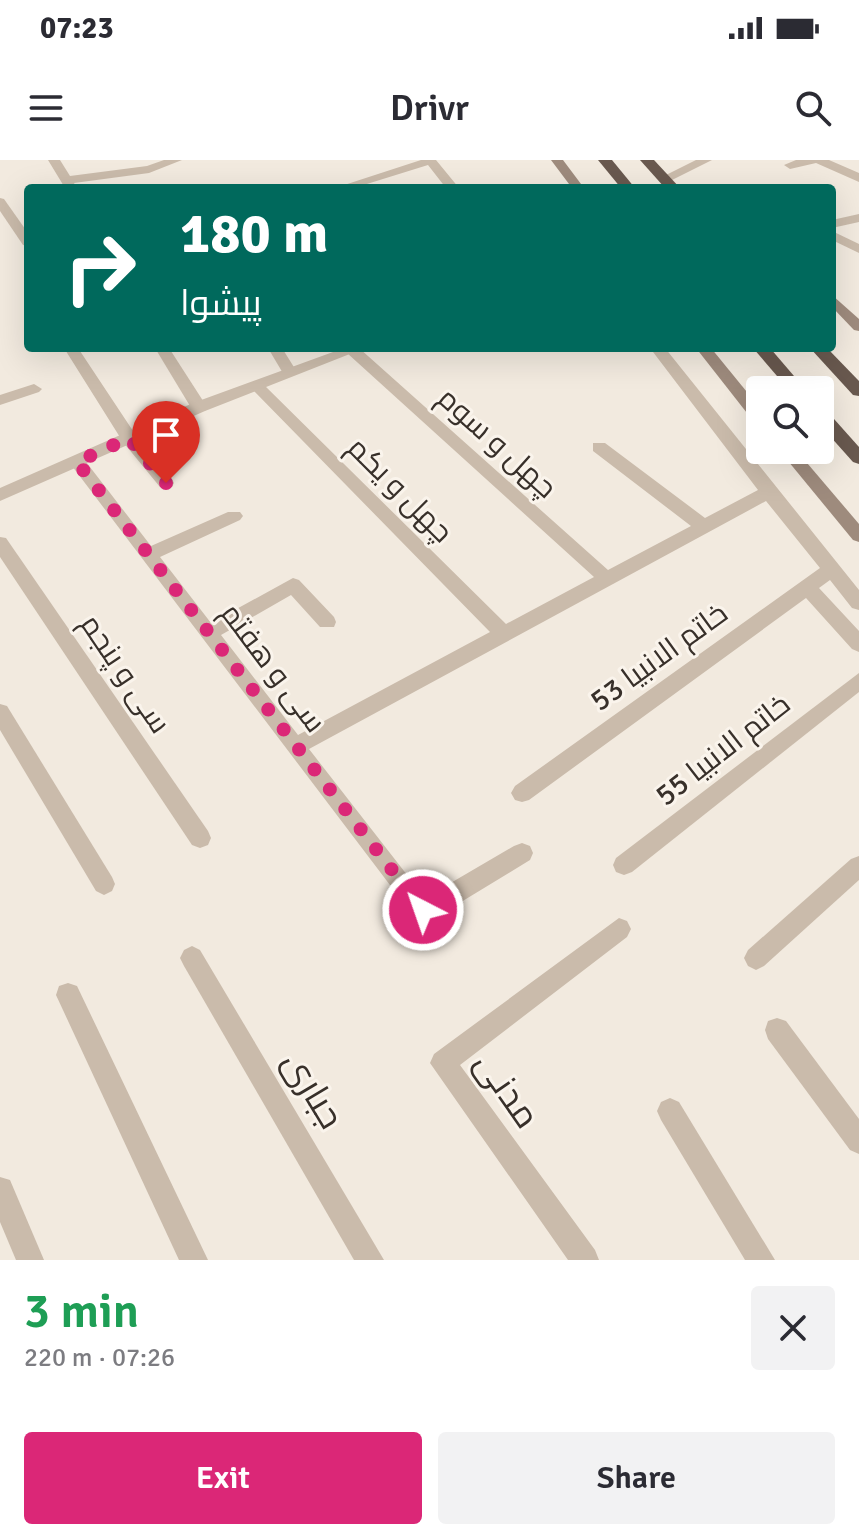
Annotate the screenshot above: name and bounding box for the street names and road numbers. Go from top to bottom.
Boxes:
street label: چهل و سوم [429,380,564,507]
street label: چهل و یکم [339,429,461,551]
street label: خاتم الانبیا 53 [583,595,735,720]
street label: سی و هفتم [212,596,334,741]
street label: سی و پنجم [71,607,178,741]
street label: خاتم الانبیا 55 [648,686,798,815]
street label: جباری [272,1043,354,1137]
street label: مدنی [465,1043,549,1137]

